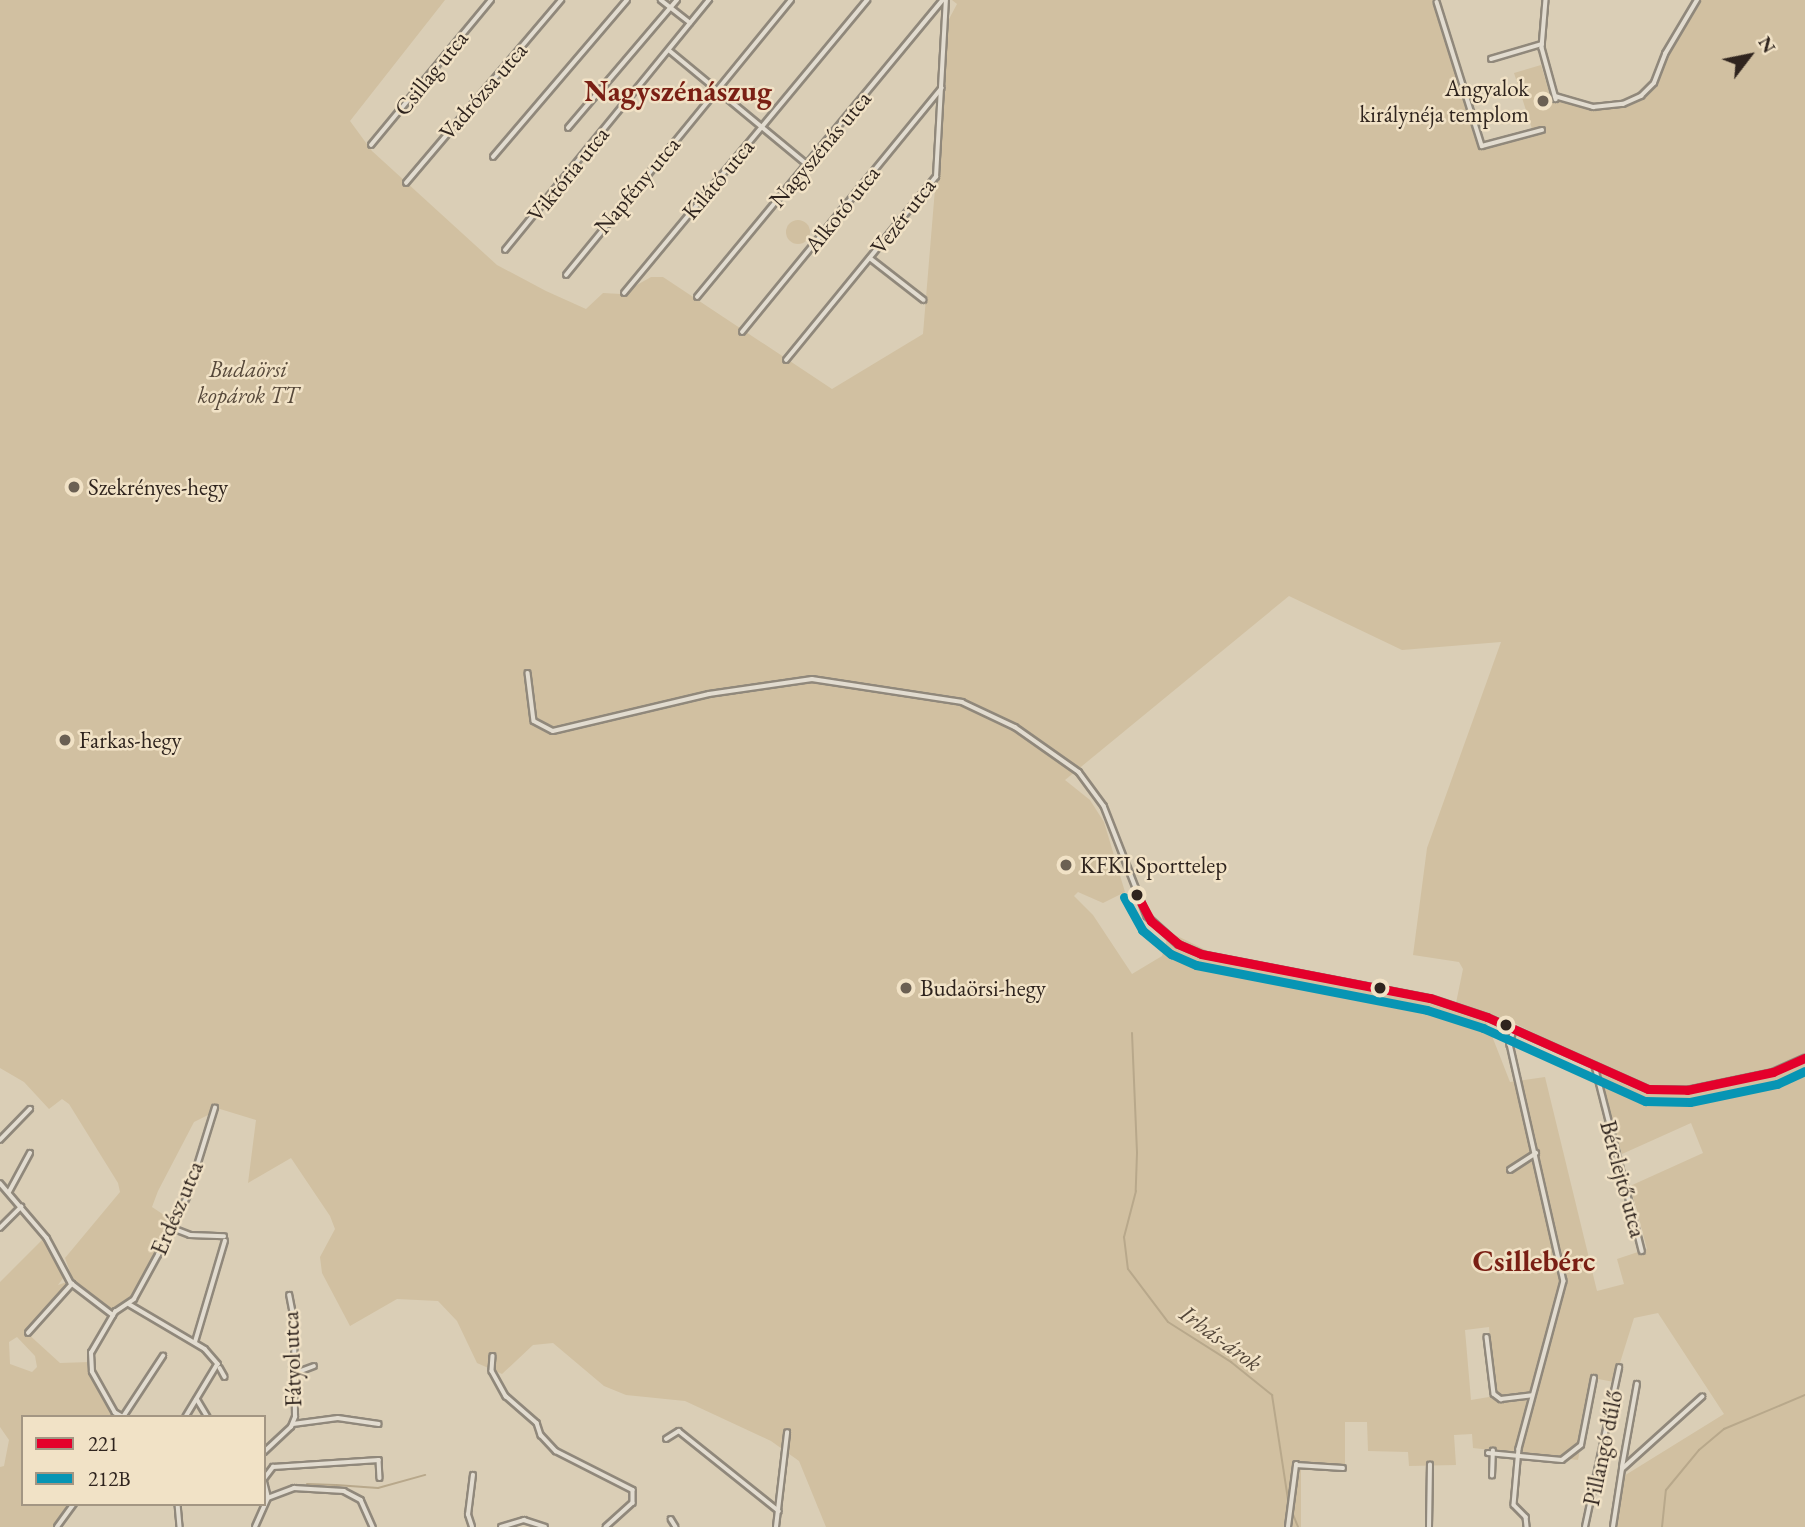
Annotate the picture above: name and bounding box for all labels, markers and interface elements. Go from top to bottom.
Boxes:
north arrow [1714,21,1784,91]
street label: Csillag utca [388,25,474,121]
text: N [1753,31,1782,58]
street label: Vadrózsa utca [433,37,533,145]
district label: Nagyszénászug [584,73,772,109]
place label: Angyalok királynéja templom [1360,74,1529,128]
street label: Nagyszénás utca [763,85,877,213]
marker: Angyalok királynéja templom [1535,93,1551,109]
street label: Viktória utca [521,121,615,227]
street label: Napfény utca [588,131,686,239]
street label: Kilátó utca [676,133,760,225]
street label: Alkotó utca [798,160,886,258]
street label: Vezér utca [865,172,941,260]
park label: Budaörsi kopárok TT [198,355,298,409]
place label: Szekrényes-hegy [88,473,228,501]
marker: Szekrényes-hegy [66,479,82,495]
place label: Farkas-hegy [79,726,182,754]
marker: Farkas-hegy [57,732,73,748]
place label: KFKI Sporttelep [1080,851,1227,879]
marker: KFKI Sporttelep [1058,857,1074,873]
unlabelled marker [1130,888,1144,902]
place label: Budaörsi-hegy [920,974,1046,1002]
marker: Budaörsi-hegy [898,980,914,996]
unlabelled marker [1373,981,1387,995]
unlabelled marker [1499,1018,1513,1032]
street label: Bérclejtő utca [1594,1117,1652,1241]
street label: Erdész utca [145,1157,209,1259]
district label: Csillebérc [1473,1243,1595,1279]
water label: Irhás-árok [1174,1299,1268,1377]
street label: Fátyol utca [277,1311,307,1407]
street label: Pillangó dűlő [1577,1388,1629,1508]
legend [21,1415,266,1506]
text: 221 [88,1430,118,1457]
text: 212B [88,1465,131,1492]

